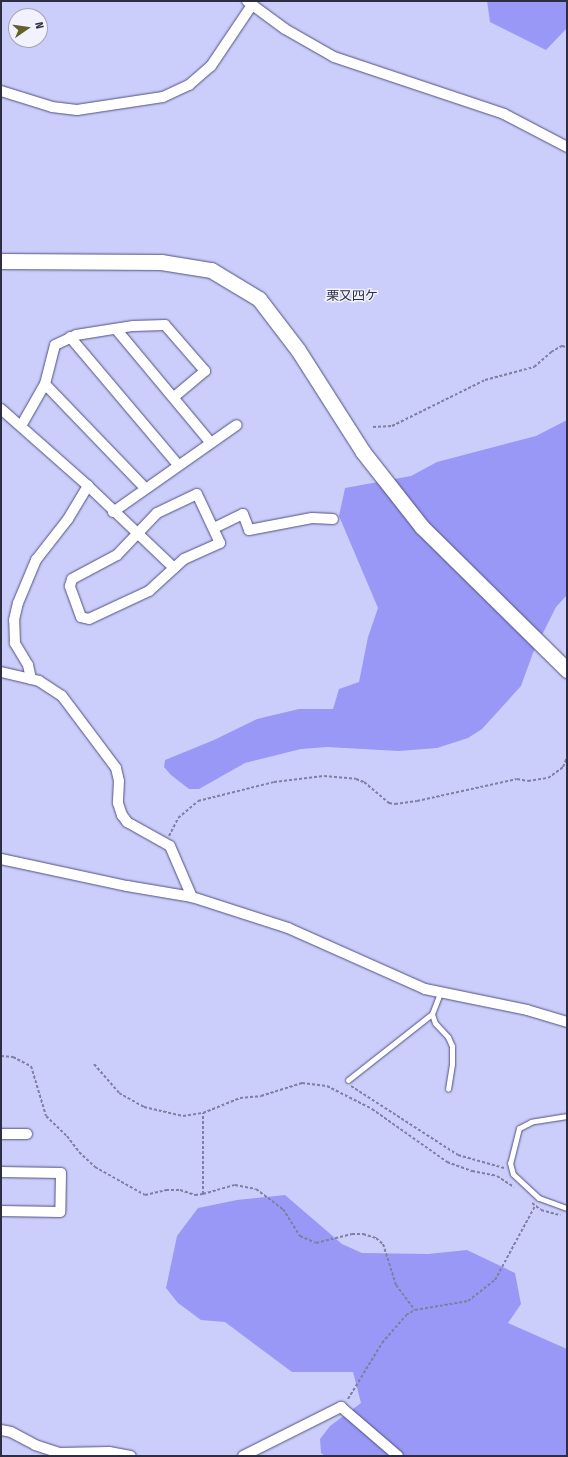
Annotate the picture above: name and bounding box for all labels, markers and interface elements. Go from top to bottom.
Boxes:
north arrow [8,8,48,48]
text: N [32,21,46,30]
district label: 栗又四ケ [326,288,378,304]

